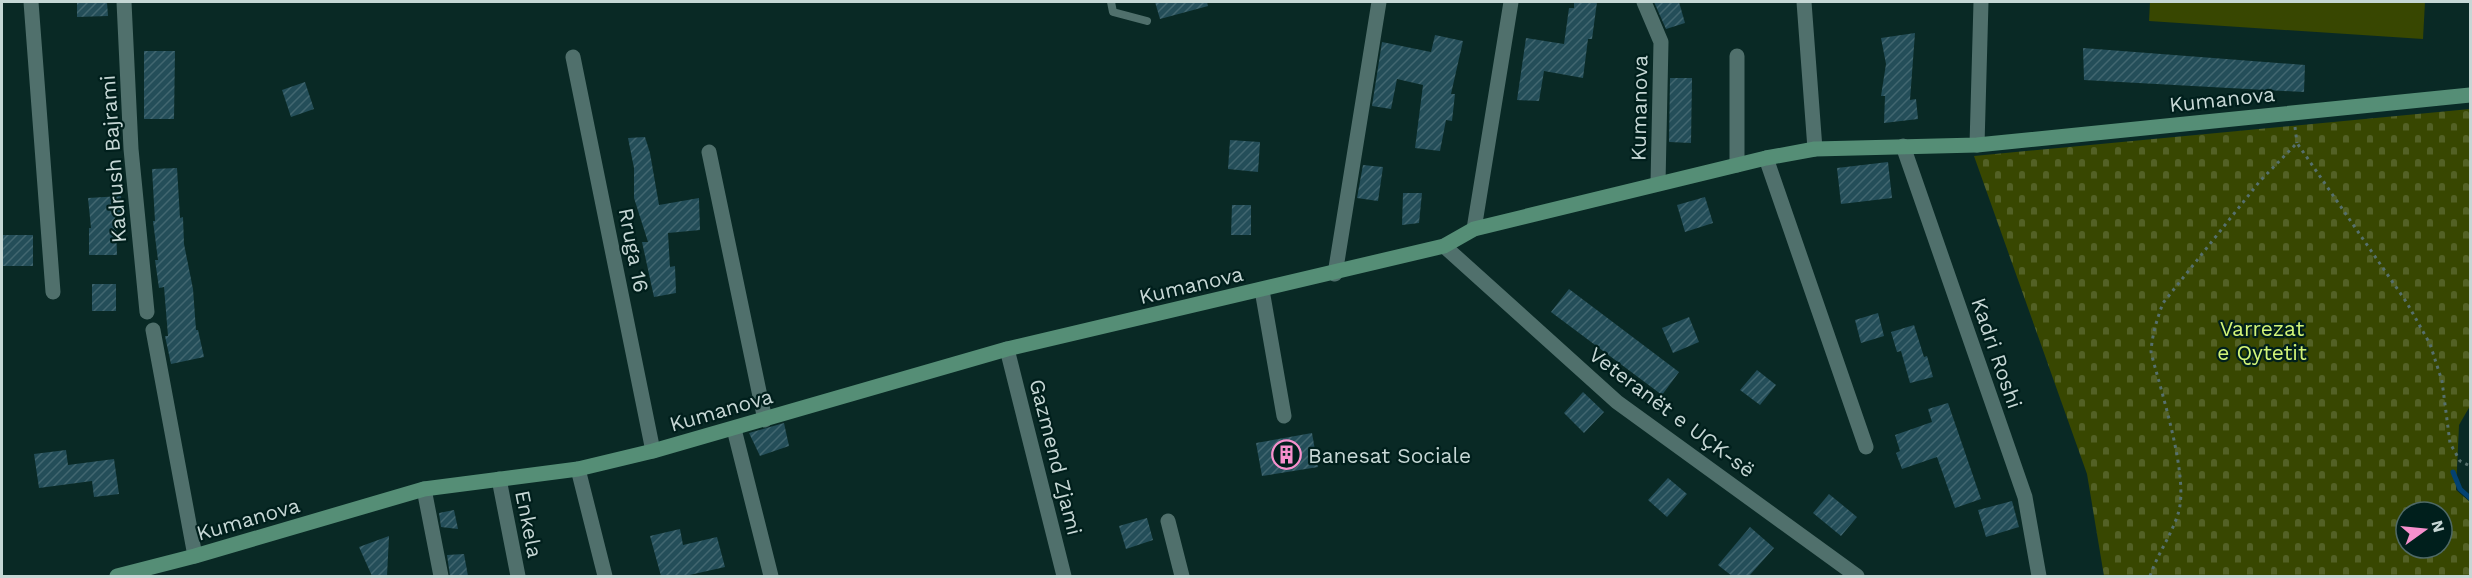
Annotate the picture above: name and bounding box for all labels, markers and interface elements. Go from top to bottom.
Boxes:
street label: Kumanova [1626,55,1652,161]
street label: Kadrush Bajrami [95,74,131,244]
street label: Kumanova [2168,81,2276,117]
street label: Rruga 16 [614,206,654,294]
street label: Kumanova [1136,261,1246,309]
street label: Kadri Roshi [1966,294,2028,412]
park label: Varrezat e Qytetit [2217,316,2307,365]
street label: Veteranët e UÇK-së [1584,341,1760,483]
street label: Gazmend Zjami [1025,376,1087,538]
street label: Kumanova [666,383,776,437]
building icon: Banesat Sociale [1271,439,1303,471]
place label: Banesat Sociale [1308,443,1471,468]
street label: Enkela [510,488,548,560]
street label: Kumanova [193,492,303,546]
north arrow [2394,500,2454,560]
text: N [2427,518,2449,534]

